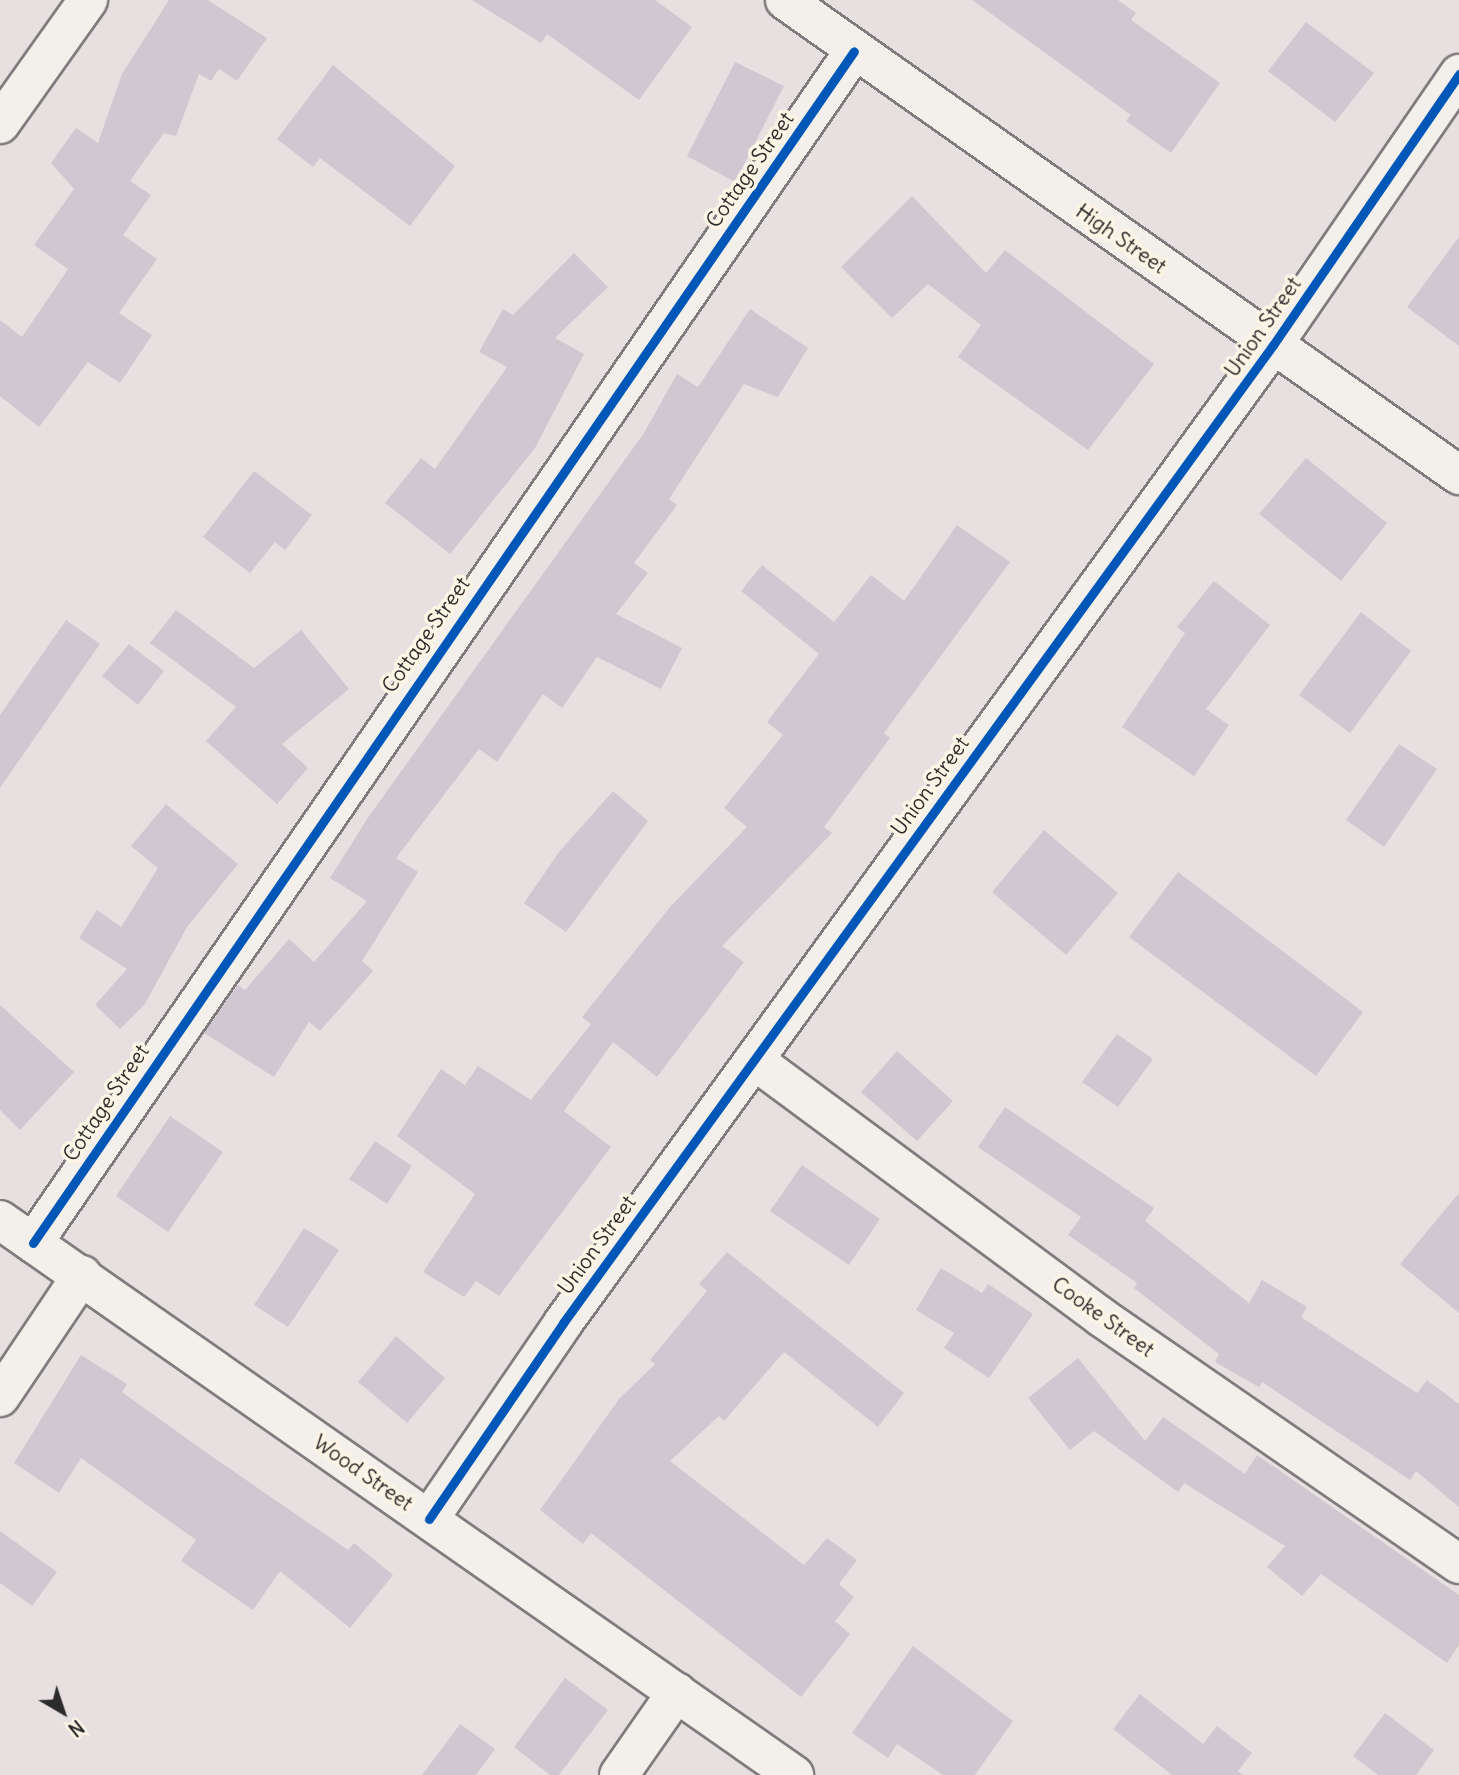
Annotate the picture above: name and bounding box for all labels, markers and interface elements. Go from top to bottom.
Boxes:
street label: Cottage Street [701,107,799,233]
street label: High Street [1071,199,1171,279]
street label: Union Street [1219,272,1307,382]
street label: Cottage Street [377,572,475,698]
street label: Union Street [886,732,974,840]
street label: Cottage Street [58,1040,154,1166]
street label: Union Street [553,1191,641,1299]
street label: Cooke Street [1047,1272,1159,1362]
street label: Wood Street [309,1430,417,1516]
north arrow [28,1677,98,1747]
text: N [64,1715,89,1742]

